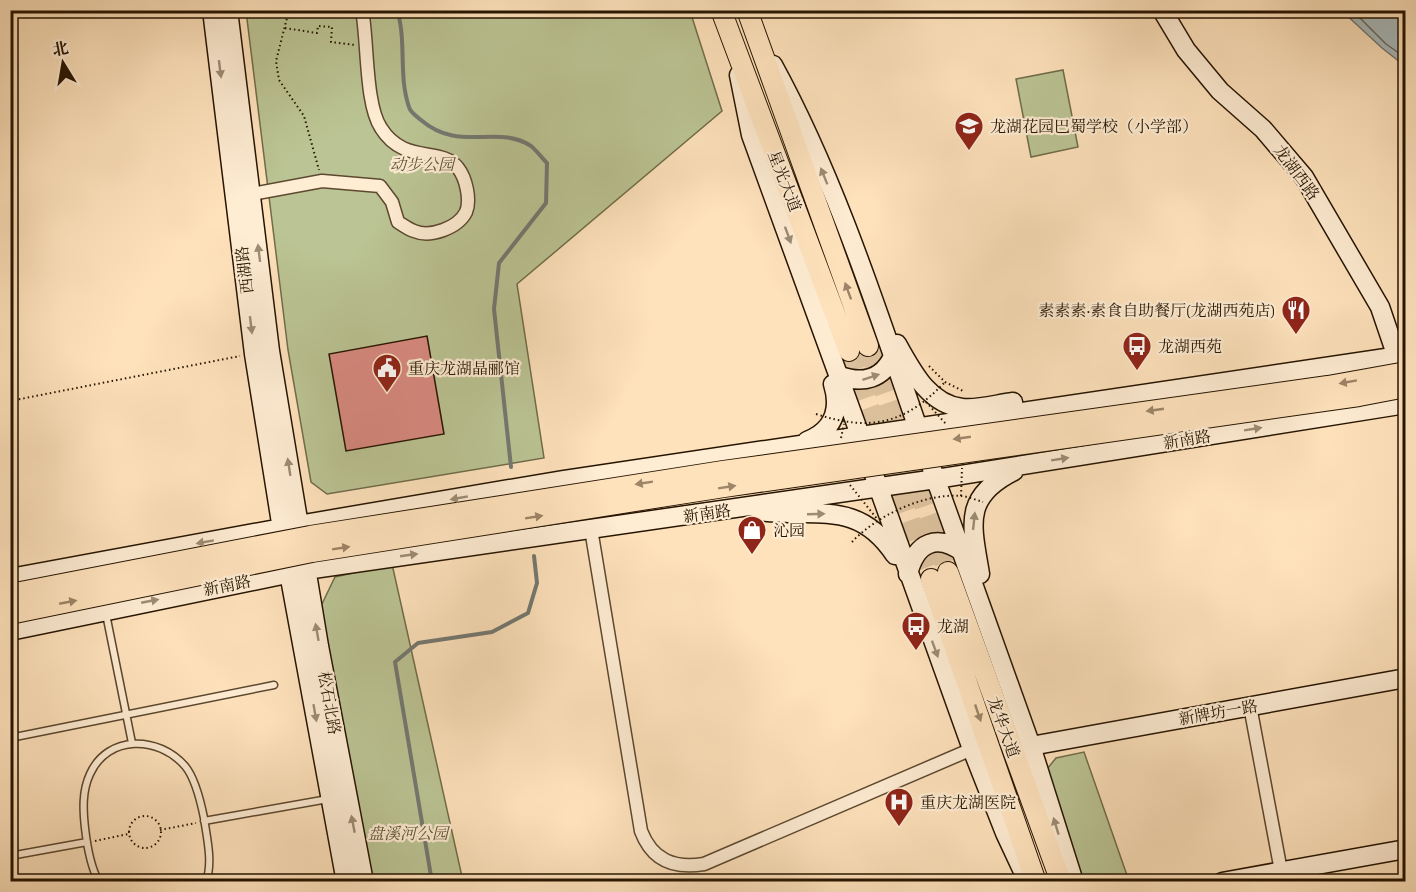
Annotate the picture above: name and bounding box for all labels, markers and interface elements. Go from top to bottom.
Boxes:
north arrow [33,33,93,93]
text: 北 [50,37,70,62]
one-way arrow [215,59,224,78]
school or university icon: 龙湖花园巴蜀学校（小学部） [953,110,985,152]
place label: 龙湖花园巴蜀学校（小学部） [990,116,1198,138]
street label: 龙湖西路 [1268,140,1324,205]
street label: 星光大道 [762,148,806,215]
park label: 动步公园 [390,154,457,176]
one-way arrow [819,167,829,185]
one-way arrow [784,226,794,244]
one-way arrow [254,244,264,263]
street label: 西湖路 [231,245,259,295]
one-way arrow [843,281,853,299]
restaurant icon: 素素素·素食自助餐厅(龙湖西苑店) [1280,294,1312,336]
place label: 素素素·素食自助餐厅(龙湖西苑店) [1038,300,1275,322]
one-way arrow [246,315,256,334]
bus stop icon: 龙湖西苑 [1121,330,1153,372]
place label: 龙湖西苑 [1158,336,1222,358]
public building icon: 重庆龙湖晶郦馆 [371,352,403,394]
place label: 重庆龙湖晶郦馆 [408,358,520,380]
one-way arrow [862,372,880,381]
one-way arrow [1338,378,1357,387]
one-way arrow [1145,406,1164,415]
one-way arrow [1243,424,1262,433]
street label: 新南路 [1162,425,1213,455]
one-way arrow [952,433,971,442]
one-way arrow [1051,454,1070,463]
one-way arrow [284,458,293,477]
one-way arrow [635,479,654,488]
one-way arrow [717,483,736,492]
one-way arrow [450,493,469,502]
street label: 新南路 [682,500,732,528]
one-way arrow [806,509,825,518]
one-way arrow [969,512,979,531]
one-way arrow [525,513,544,522]
shop icon: 沁园 [736,514,768,556]
place label: 沁园 [773,520,805,542]
one-way arrow [195,538,214,547]
one-way arrow [332,543,351,552]
one-way arrow [400,550,419,560]
street label: 新南路 [202,571,253,601]
one-way arrow [140,596,159,605]
one-way arrow [59,597,78,606]
bus stop icon: 龙湖 [900,610,932,652]
place label: 龙湖 [937,616,969,638]
one-way arrow [312,623,321,642]
one-way arrow [931,640,941,658]
street label: 松石北路 [313,670,345,737]
street label: 龙华大道 [982,694,1024,761]
street label: 新牌坊一路 [1177,695,1259,731]
one-way arrow [311,704,320,723]
one-way arrow [973,705,983,723]
hospital icon: 重庆龙湖医院 [883,786,915,828]
place label: 重庆龙湖医院 [920,792,1016,814]
one-way arrow [348,814,357,833]
one-way arrow [1051,817,1060,835]
park label: 盘溪河公园 [368,823,451,845]

